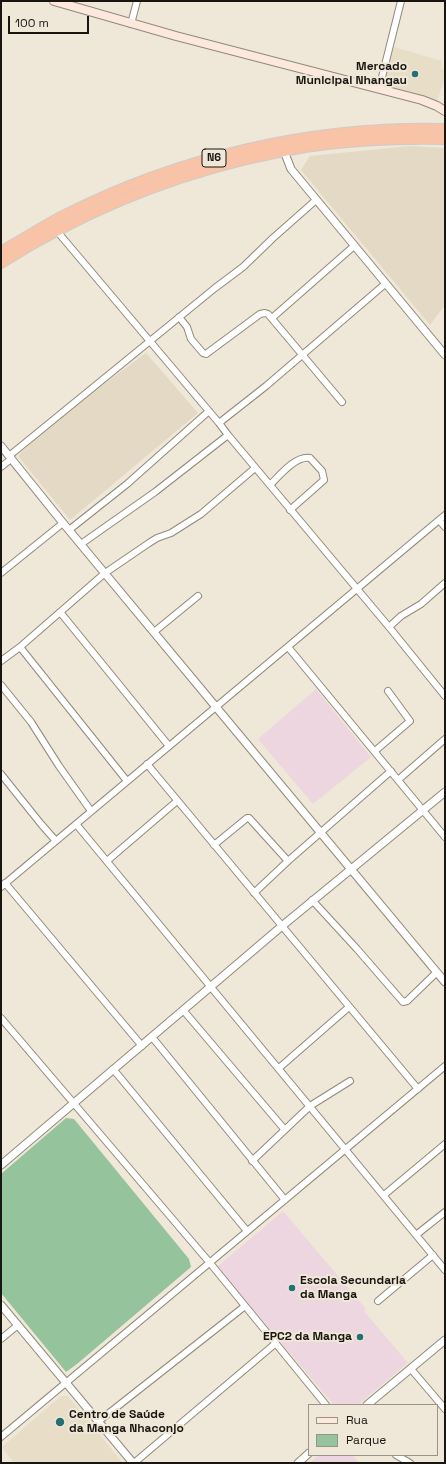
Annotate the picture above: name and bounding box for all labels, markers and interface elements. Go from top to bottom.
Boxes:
scale bar [10,8,91,34]
text: 100 m [15,15,49,31]
place label: Mercado Municipal Nhangau [296,60,407,88]
marker: Mercado Municipal Nhangau [410,69,420,79]
road number: N6 [202,149,226,167]
place label: Escola Secundaria da Manga [300,1274,406,1302]
marker: Escola Secundaria da Manga [287,1283,297,1293]
place label: EPC2 da Manga [263,1330,352,1344]
marker: EPC2 da Manga [355,1332,365,1342]
legend [308,1404,438,1456]
place label: Centro de Saúde da Manga Nhaconjo [69,1408,184,1436]
text: Rua [346,1412,368,1428]
marker: Centro de Saúde da Manga Nhaconjo [54,1416,66,1428]
text: Parque [346,1432,386,1448]

